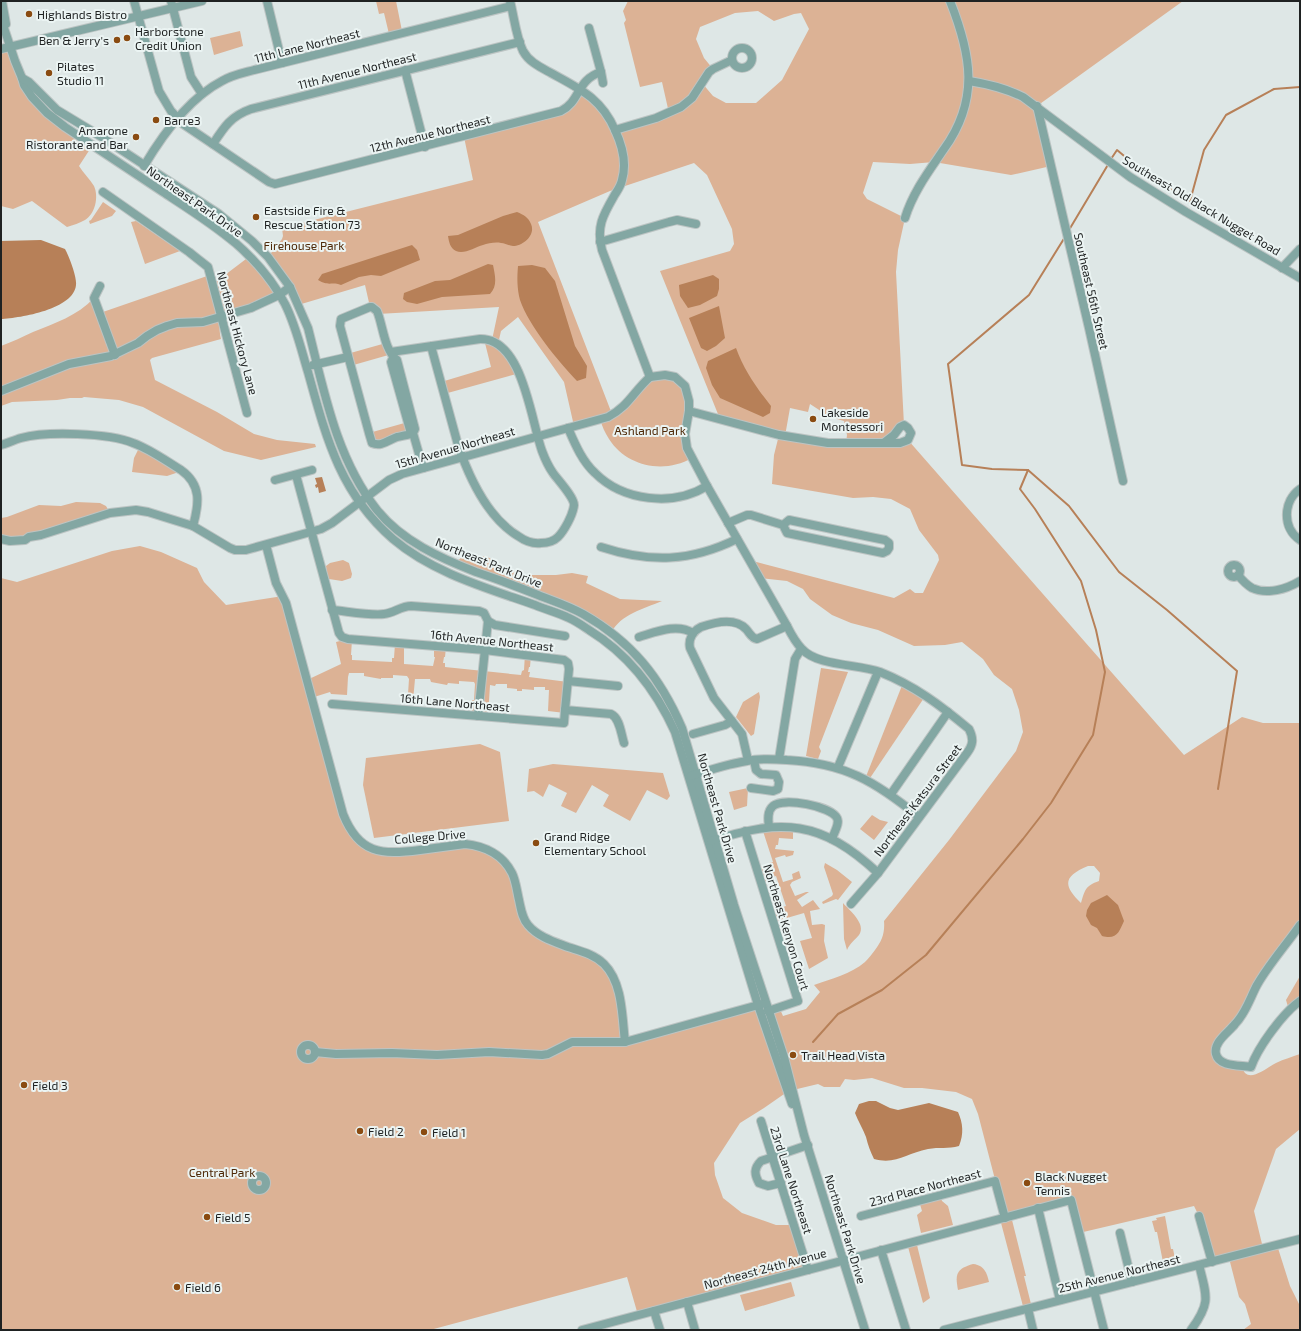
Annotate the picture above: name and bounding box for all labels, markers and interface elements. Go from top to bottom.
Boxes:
place label: Highlands Bistro [37,7,127,21]
marker: Highlands Bistro [24,9,34,19]
place label: Harborstone Credit Union [135,24,204,52]
street label: 11th Lane Northeast [253,25,361,65]
place label: Ben & Jerry's [39,33,109,47]
marker: Harborstone Credit Union [122,33,132,43]
marker: Ben & Jerry's [112,35,122,45]
street label: 11th Avenue Northeast [296,48,418,92]
place label: Pilates Studio 11 [57,59,104,87]
marker: Pilates Studio 11 [44,68,54,78]
street label: 12th Avenue Northeast [368,111,492,155]
place label: Barre3 [164,113,201,127]
marker: Barre3 [151,115,161,125]
place label: Amarone Ristorante and Bar [26,123,128,151]
marker: Amarone Ristorante and Bar [131,132,141,142]
street label: Southeast Old Black Nugget Road [1121,152,1283,258]
street label: Northeast Park Drive [144,163,246,239]
place label: Eastside Fire & Rescue Station 73 [264,203,360,231]
marker: Eastside Fire & Rescue Station 73 [251,212,261,222]
street label: Southeast 56th Street [1072,231,1112,351]
park label: Firehouse Park [264,238,344,252]
street label: Northeast Hickory Lane [215,270,261,396]
place label: Lakeside Montessori [821,405,883,433]
marker: Lakeside Montessori [808,414,818,424]
street label: 15th Avenue Northeast [394,423,517,471]
park label: Ashland Park [614,423,686,437]
street label: Northeast Park Drive [434,534,544,590]
street label: 16th Avenue Northeast [430,627,555,653]
street label: 16th Lane Northeast [400,690,511,714]
street label: Northeast Katsura Street [870,741,964,859]
street label: Northeast Park Drive [696,751,740,865]
street label: College Drive [394,826,466,846]
place label: Grand Ridge Elementary School [544,829,647,857]
marker: Grand Ridge Elementary School [531,838,541,848]
street label: Northeast Kenyon Court [761,862,813,992]
place label: Trail Head Vista [801,1048,885,1062]
marker: Trail Head Vista [788,1050,798,1060]
place label: Field 3 [32,1078,68,1092]
marker: Field 3 [19,1080,29,1090]
place label: Field 2 [368,1124,404,1138]
place label: Field 1 [432,1125,466,1139]
street label: 23rd Lane Northeast [768,1125,816,1236]
marker: Field 2 [355,1126,365,1136]
marker: Field 1 [419,1127,429,1137]
park label: Central Park [189,1165,255,1179]
street label: 23rd Place Northeast [868,1165,983,1209]
place label: Black Nugget Tennis [1035,1169,1107,1197]
street label: Northeast Park Drive [823,1173,869,1285]
marker: Black Nugget Tennis [1022,1178,1032,1188]
place label: Field 5 [215,1210,250,1224]
marker: Field 5 [202,1212,212,1222]
street label: Northeast 24th Avenue [702,1245,828,1291]
street label: 25th Avenue Northeast [1056,1251,1182,1295]
place label: Field 6 [185,1280,221,1294]
marker: Field 6 [172,1282,182,1292]

